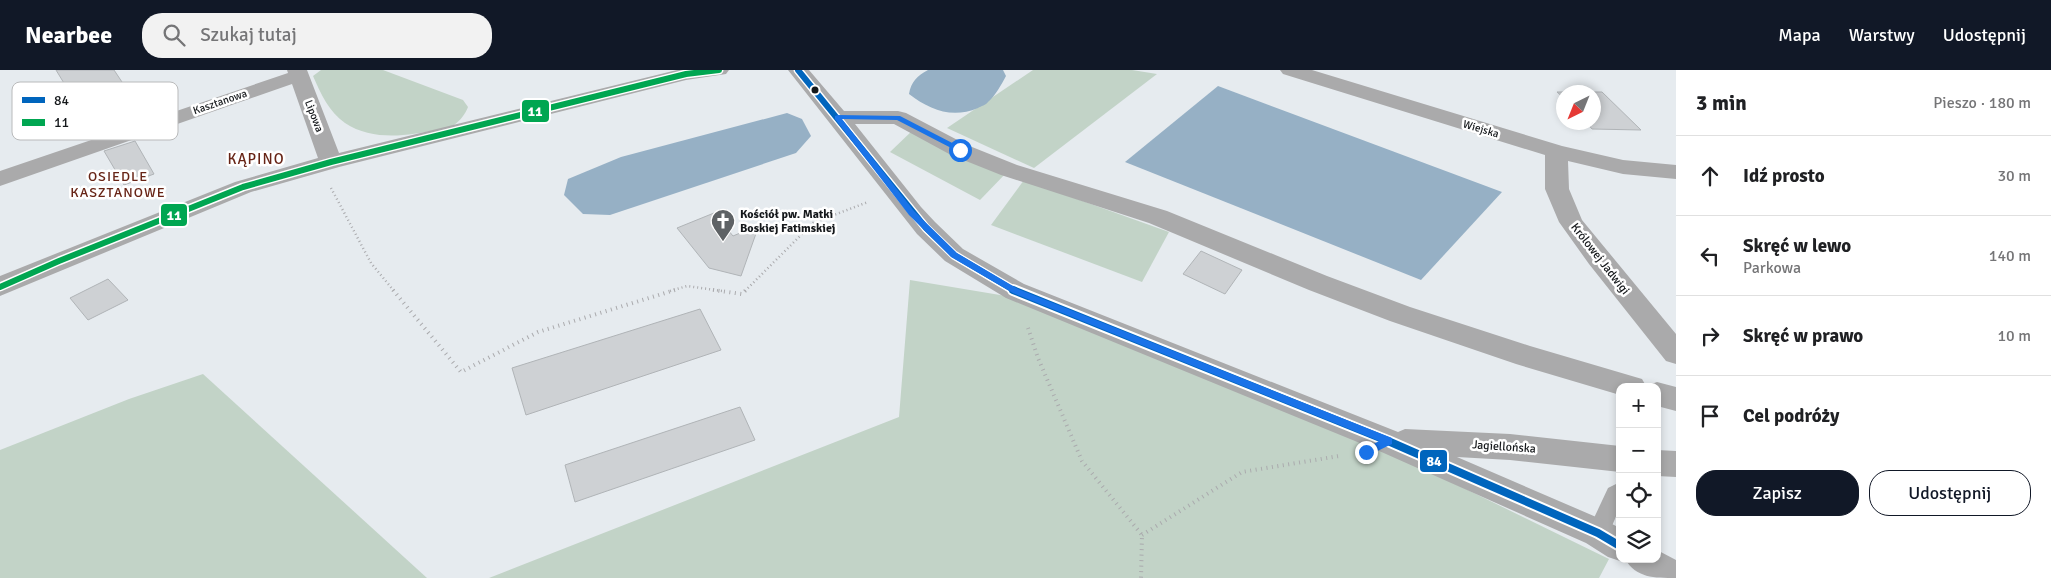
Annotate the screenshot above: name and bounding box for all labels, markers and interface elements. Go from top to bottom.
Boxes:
search box [142,13,492,58]
text: Nearbee [25,20,112,50]
icon: search [160,21,188,49]
text: Szukaj tutaj [200,23,297,47]
text: Mapa [1778,24,1821,46]
text: Warstwy [1849,24,1915,46]
text: Udostępnij [1943,24,2026,46]
legend [12,82,178,140]
unlabelled marker [810,85,820,95]
north arrow [1556,85,1601,130]
street label: Kasztanowa [191,87,249,117]
text: 3 min [1696,90,1747,116]
text: 84 [54,92,70,109]
text: Pieszo · 180 m [1933,93,2031,113]
street label: Lipowa [302,98,326,134]
line badge: 11 [521,99,550,123]
text: 11 [527,103,543,120]
text: 11 [54,114,69,131]
street label: Wiejska [1461,117,1501,141]
route start [949,139,972,162]
district label: KĄPINO [227,150,285,168]
icon: ahead [1696,162,1724,190]
text: Idź prosto [1743,164,1825,188]
text: 30 m [1997,166,2031,186]
district label: OSIEDLE KASZTANOWE [70,168,166,201]
line badge: 11 [160,203,188,227]
text: 11 [166,207,182,224]
place label: Kościół pw. Matki Boskiej Fatimskiej [740,207,836,236]
church icon: Kościół pw. Matki Boskiej Fatimskiej [710,208,736,242]
street label: Królowej Jadwigi [1567,220,1633,298]
text: Skręć w lewo [1743,234,1851,258]
icon: left [1696,242,1724,270]
text: 140 m [1989,246,2031,266]
text: Parkowa [1743,258,1801,278]
icon: right [1696,322,1724,350]
text: Skręć w prawo [1743,324,1863,348]
text: 10 m [1997,326,2031,346]
map controls [1616,383,1661,563]
button: + [1616,383,1661,428]
icon: arrive [1696,402,1724,430]
text: Cel podróży [1743,404,1839,428]
button: − [1616,428,1661,473]
street label: Jagiellońska [1472,437,1536,457]
route end [1355,441,1378,464]
line badge: 84 [1419,449,1448,473]
text: 84 [1426,453,1442,470]
button: Zapisz [1696,470,1859,516]
button: Udostępnij [1869,470,2031,516]
button: locate [1616,473,1661,518]
button: layers [1616,518,1661,563]

